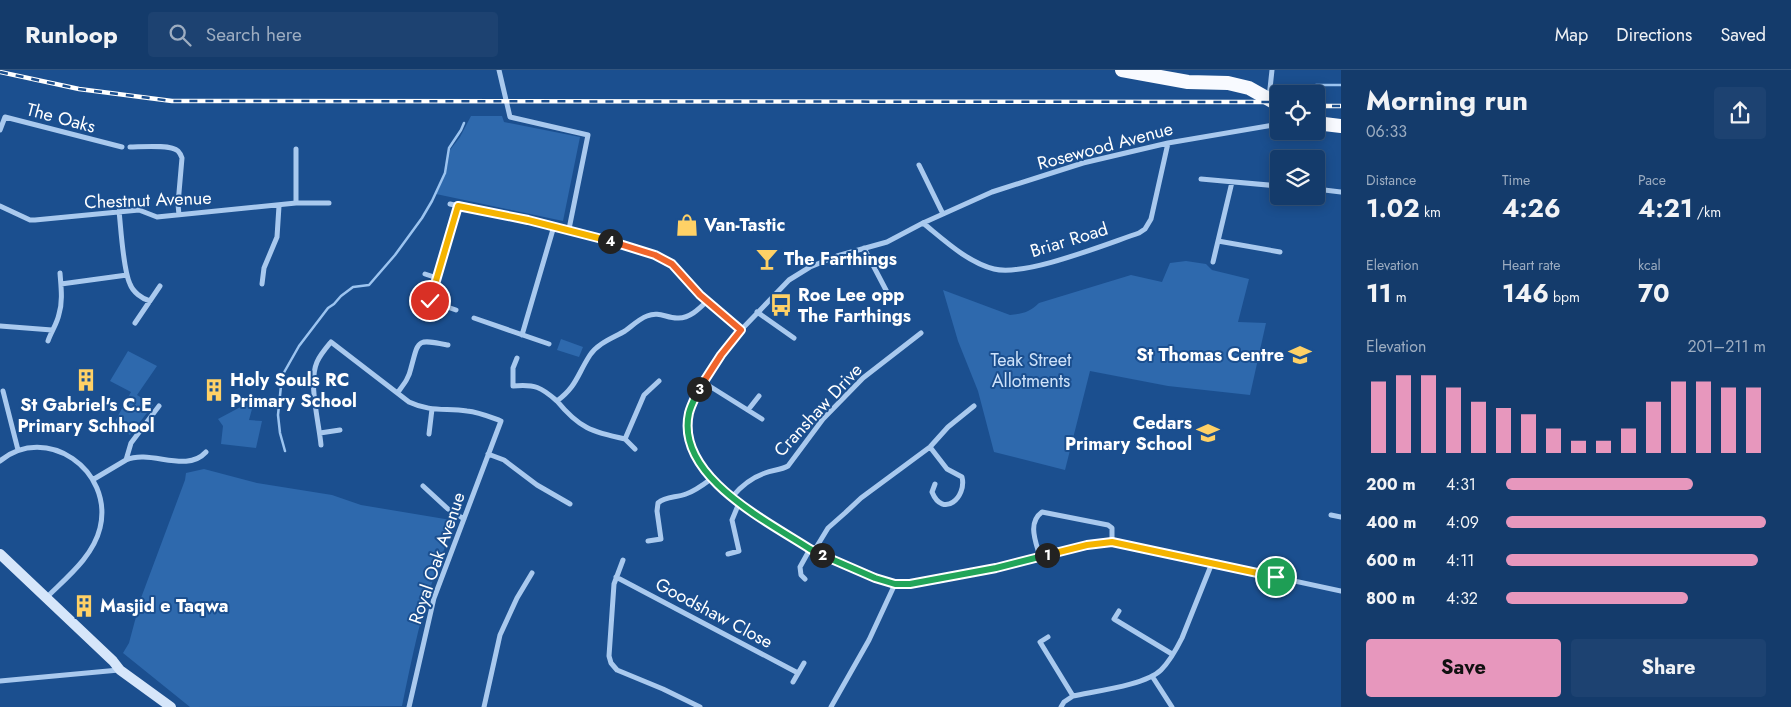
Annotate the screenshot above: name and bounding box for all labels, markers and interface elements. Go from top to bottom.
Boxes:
search box [148,12,498,57]
text: Runloop [25,17,118,52]
icon: search [166,21,194,49]
text: Search here [206,21,302,48]
text: Map [1555,22,1588,48]
text: Directions [1616,22,1692,48]
text: Saved [1720,22,1766,48]
text: Morning run [1366,80,1528,121]
map controls [1270,85,1325,205]
button: locate [1270,85,1325,140]
button: share [1714,87,1766,139]
street label: The Oaks [24,96,98,140]
street label: Rosewood Avenue [1034,115,1176,177]
text: 06:33 [1366,120,1407,143]
button: layers [1270,150,1325,205]
text: Distance [1366,170,1416,190]
text: Time [1502,170,1530,190]
text: Pace [1638,170,1666,190]
street label: Chestnut Avenue [84,185,212,215]
text: 1.02 [1366,190,1420,226]
text: 4:26 [1502,190,1561,226]
text: 4:21 [1638,190,1693,226]
text: km [1420,202,1441,222]
text: /km [1693,202,1721,222]
shop icon: Van-Tastic [674,212,700,238]
place label: Van-Tastic [703,212,785,238]
street label: Briar Road [1027,216,1111,264]
pin: 4 [598,228,622,254]
text: 4 [606,231,615,251]
bar icon: The Farthings [754,246,780,272]
place label: The Farthings [784,246,897,272]
text: Elevation [1366,255,1419,275]
text: Heart rate [1502,255,1560,275]
text: kcal [1638,255,1661,275]
text: 11 [1366,275,1391,311]
text: 146 [1502,275,1549,311]
text: 70 [1638,275,1670,311]
pin [409,280,451,322]
place label: Roe Lee opp The Farthings [798,282,911,329]
icon: check [416,287,444,315]
text: m [1391,287,1407,307]
text: bpm [1549,287,1580,307]
bus stop icon: Roe Lee opp The Farthings [768,292,794,318]
text: Elevation [1366,335,1426,358]
text: 201–211 m [1687,335,1766,358]
place label: St Thomas Centre [1136,342,1284,368]
school or university icon: St Thomas Centre [1287,342,1313,368]
park label: Teak Street Allotments [991,347,1072,394]
street label: Cranshaw Drive [768,357,868,463]
building icon: St Gabriel's C.E Primary Schhool [73,367,99,393]
place label: Holy Souls RC Primary School [230,367,357,414]
pin: 3 [686,376,712,402]
building icon: Holy Souls RC Primary School [201,377,227,403]
text: 3 [695,379,704,399]
place label: St Gabriel's C.E Primary Schhool [17,392,155,439]
place label: Cedars Primary School [1065,410,1192,457]
school or university icon: Cedars Primary School [1195,420,1221,446]
text: 200 m [1366,473,1416,496]
text: 4:31 [1446,473,1476,496]
street label: Royal Oak Avenue [402,489,472,627]
text: 400 m [1366,511,1416,534]
text: 4:09 [1446,511,1479,534]
pin: 2 [810,542,834,568]
pin: 1 [1034,542,1060,568]
text: 2 [818,545,827,565]
text: 1 [1044,545,1051,565]
text: 600 m [1366,549,1416,572]
text: 4:11 [1446,549,1475,572]
pin [1255,556,1297,598]
icon: arrive [1262,563,1290,591]
street label: Goodshaw Close [651,571,777,655]
text: 800 m [1366,587,1415,610]
text: 4:32 [1446,587,1478,610]
building icon: Masjid e Taqwa [71,593,97,619]
place label: Masjid e Taqwa [100,593,229,619]
button: Save [1366,639,1561,697]
button: Share [1571,639,1766,697]

